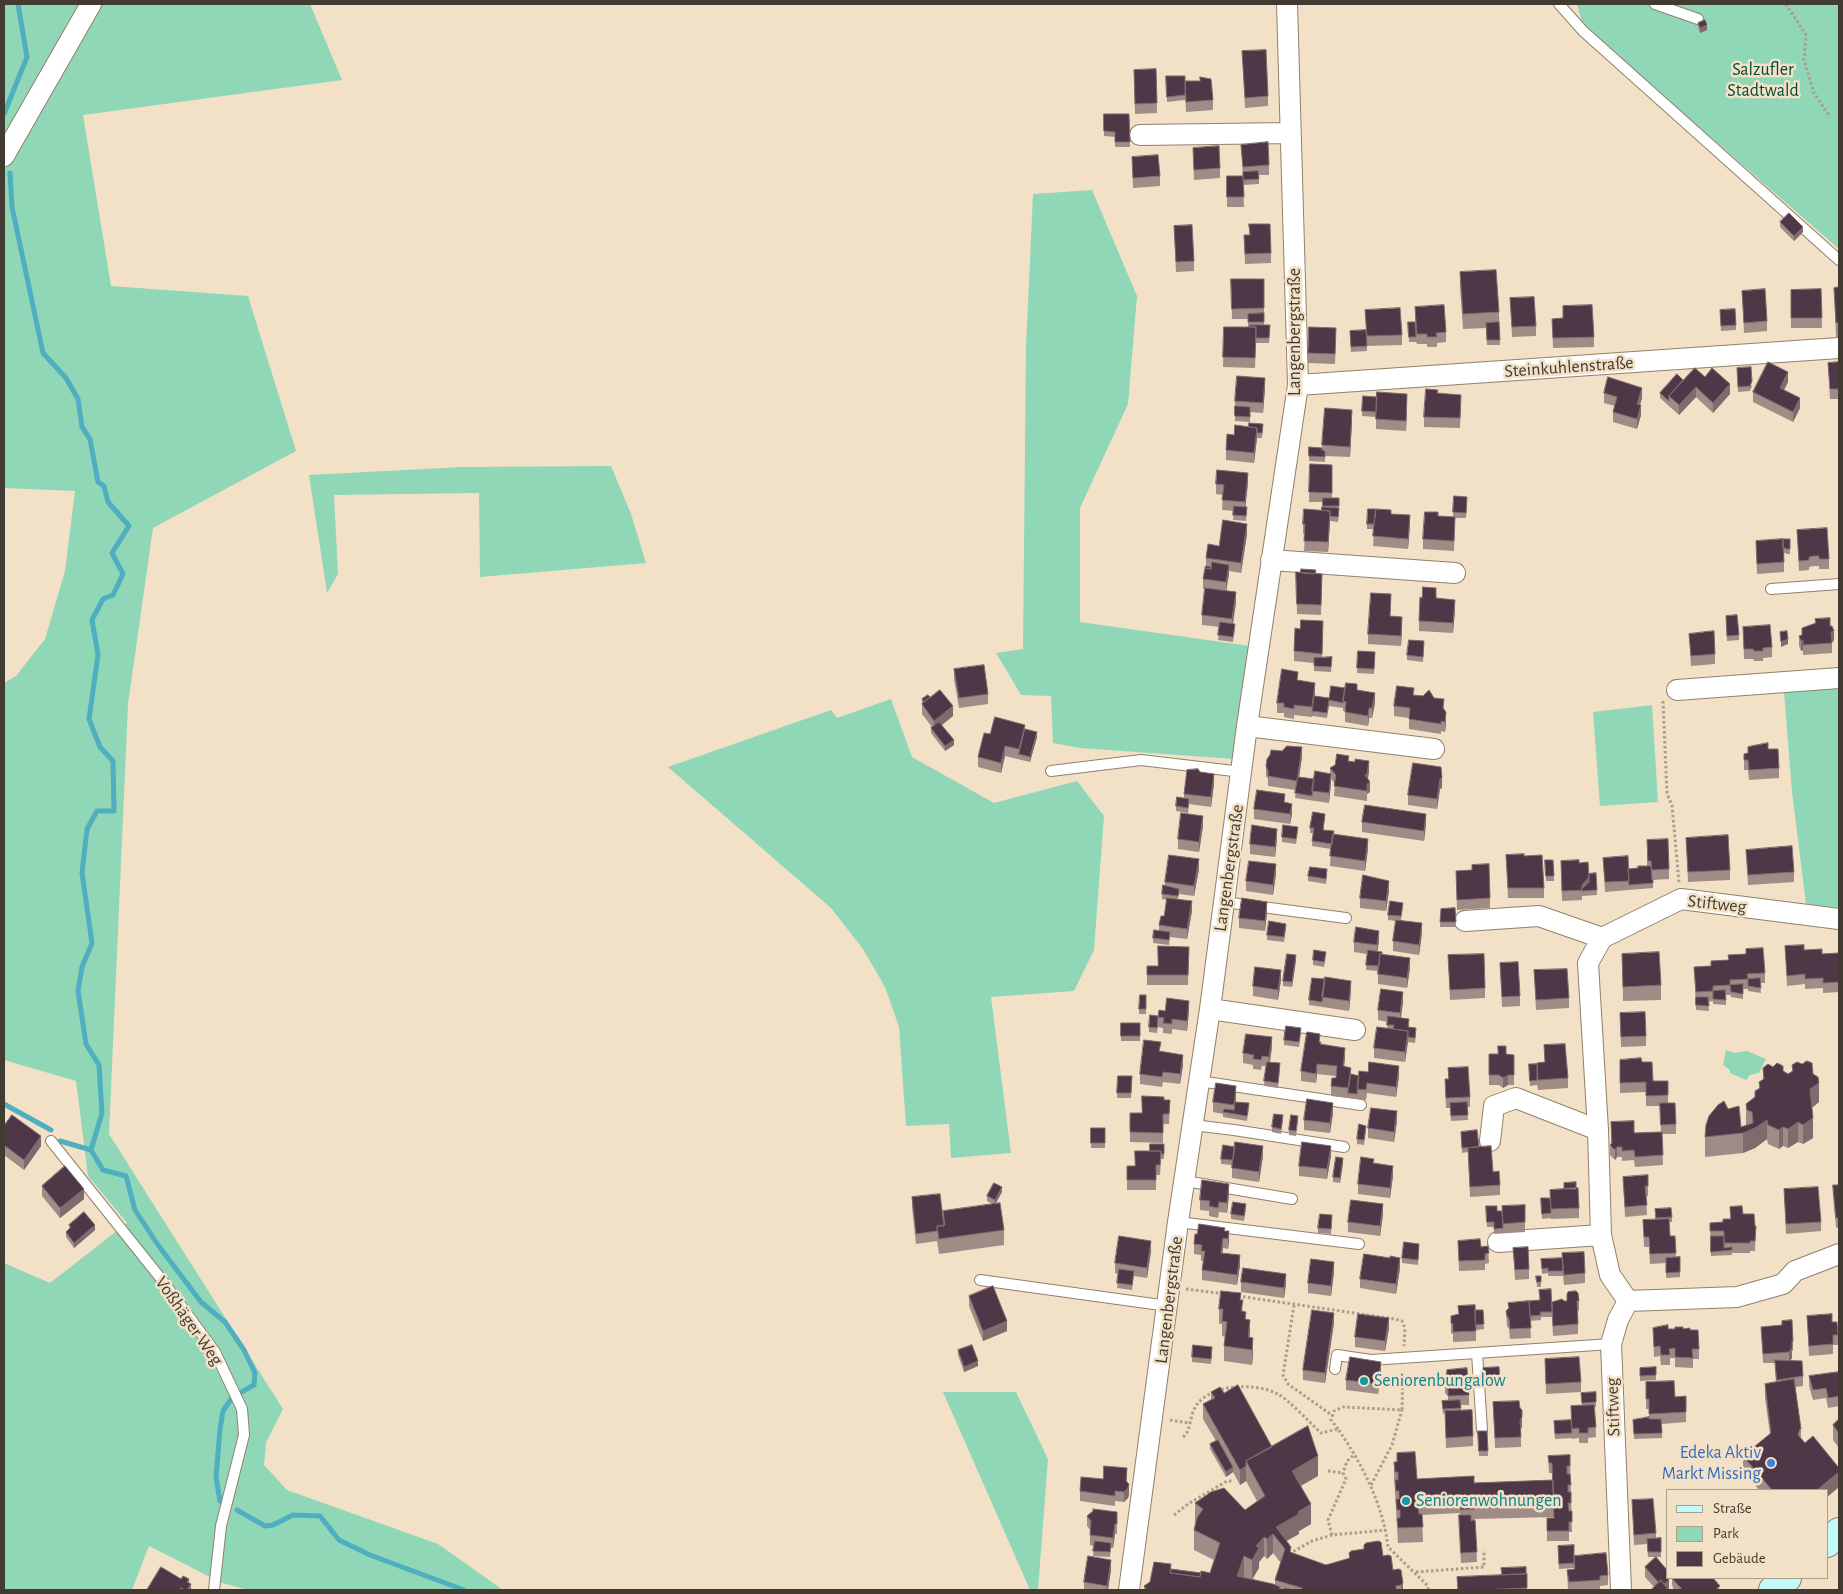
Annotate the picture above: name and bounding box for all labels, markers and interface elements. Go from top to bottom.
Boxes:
park label: Salzufler Stadtwald [1727,59,1799,102]
street label: Langenbergstraße [1284,268,1306,396]
street label: Steinkuhlenstraße [1504,352,1634,382]
street label: Langenbergstraße [1209,803,1249,933]
street label: Stiftweg [1687,890,1747,918]
street label: Langenbergstraße [1150,1235,1188,1365]
street label: Voßhäger Weg [150,1272,228,1370]
place label: Seniorenbungalow [1374,1370,1506,1392]
marker: Seniorenbungalow [1358,1375,1370,1387]
street label: Stiftweg [1601,1377,1625,1437]
place label: Edeka Aktiv Markt Missing [1662,1442,1761,1485]
marker: Edeka Aktiv Markt Missing [1765,1457,1777,1469]
legend [1666,1489,1828,1579]
place label: Seniorenwohnungen [1416,1490,1562,1512]
marker: Seniorenwohnungen [1400,1495,1412,1507]
text: Straße [1713,1501,1752,1516]
text: Park [1713,1526,1739,1541]
text: Gebäude [1713,1551,1766,1566]

